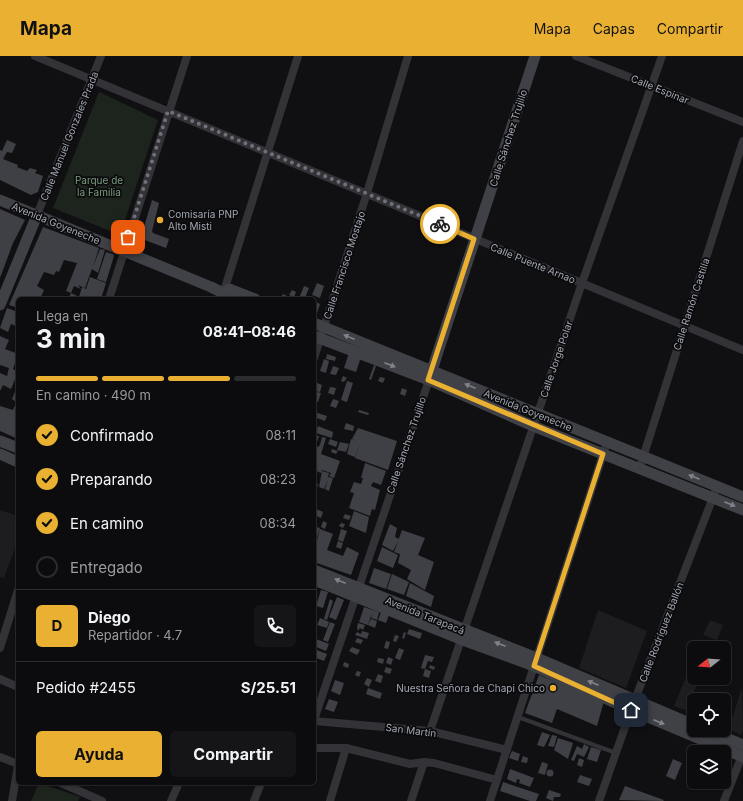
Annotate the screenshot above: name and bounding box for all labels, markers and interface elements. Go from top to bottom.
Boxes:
text: Mapa [20,17,72,40]
text: Mapa [534,20,571,37]
text: Capas [593,20,635,37]
text: Compartir [657,20,723,37]
street label: Calle Manuel Gonzales Prada [38,70,100,202]
street label: Calle Espinar [629,72,691,106]
street label: Calle Sánchez Trujillo [487,88,529,188]
park label: Parque de la Familia [75,174,123,198]
street label: Avenida Goyeneche [10,200,102,246]
courier [420,204,460,244]
place label: Comisaría PNP Alto Misti [168,208,238,232]
street label: Calle Francisco Mostajo [321,209,367,321]
icon: bike [429,213,451,235]
marker: Comisaría PNP Alto Misti [155,215,165,225]
pin [111,220,145,254]
icon: bag [117,226,139,248]
street label: Calle Puente Arnao [489,240,577,286]
street label: Calle Ramón Castilla [670,256,712,352]
text: Llega en [36,308,88,324]
street label: Calle Jorge Polar [537,319,575,399]
text: 08:41–08:46 [203,322,296,341]
text: 3 min [36,323,106,354]
one-way arrow [343,334,355,340]
one-way arrow [384,363,396,369]
one-way arrow [463,382,475,388]
text: En camino · 490 m [36,387,151,403]
street label: Avenida Goyeneche [482,387,574,433]
street label: Calle Sánchez Trujillo [384,395,428,495]
icon: check [36,424,58,446]
text: Confirmado [70,426,154,445]
text: 08:11 [265,427,296,443]
icon: check [36,468,58,490]
text: Preparando [70,470,153,489]
text: 08:23 [260,471,296,487]
one-way arrow [688,474,699,480]
one-way arrow [725,502,737,508]
icon: check [36,512,58,534]
text: En camino [70,514,144,533]
text: 08:34 [260,515,296,531]
text: Entregado [70,558,143,577]
one-way arrow [334,577,346,583]
street label: Calle Rodríguez Ballón [636,580,686,684]
street label: Avenida Tarapacá [384,594,466,636]
button: phone [254,605,296,647]
text: Diego [88,608,131,627]
text: D [52,616,62,635]
text: Repartidor · 4.7 [88,627,182,643]
one-way arrow [494,641,506,647]
north arrow [687,641,731,685]
map controls [687,641,731,789]
text: Pedido #2455 [36,678,136,697]
text: S/25.51 [241,678,296,697]
one-way arrow [587,679,599,685]
place label: Nuestra Señora de Chapi Chico [396,682,545,694]
marker: Nuestra Señora de Chapi Chico [548,683,558,693]
pin [614,693,648,727]
button: locate [687,693,731,737]
icon: home [620,699,642,721]
one-way arrow [654,719,665,725]
street label: San Martín [385,721,437,739]
button: Ayuda [36,731,162,777]
button: Compartir [170,731,296,777]
button: layers [687,745,731,789]

